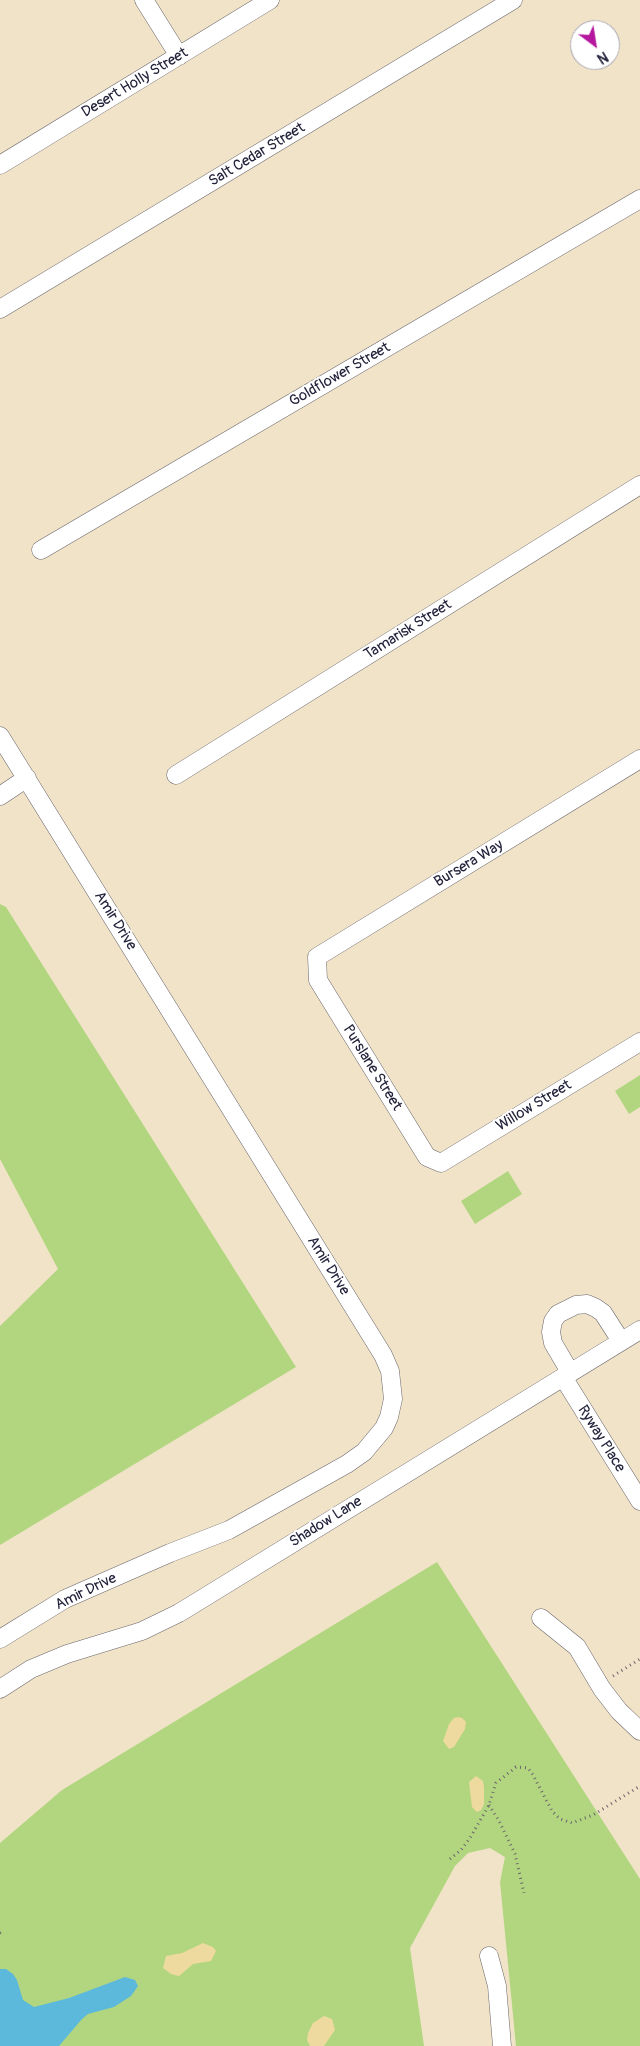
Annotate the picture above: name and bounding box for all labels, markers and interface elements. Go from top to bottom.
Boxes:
north arrow [570,20,620,70]
street label: Desert Holly Street [79,44,191,122]
text: N [594,48,611,67]
street label: Salt Cedar Street [206,119,308,191]
street label: Goldflower Street [286,339,394,411]
street label: Tamarisk Street [361,596,455,664]
street label: Bursera Way [431,836,507,892]
street label: Amir Drive [90,888,140,954]
street label: Purslane Street [338,1022,406,1114]
street label: Willow Street [493,1077,575,1135]
street label: Amir Drive [303,1233,353,1299]
street label: Ryway Place [573,1402,629,1476]
street label: Shadow Lane [286,1493,366,1551]
street label: Amir Drive [52,1569,120,1615]

